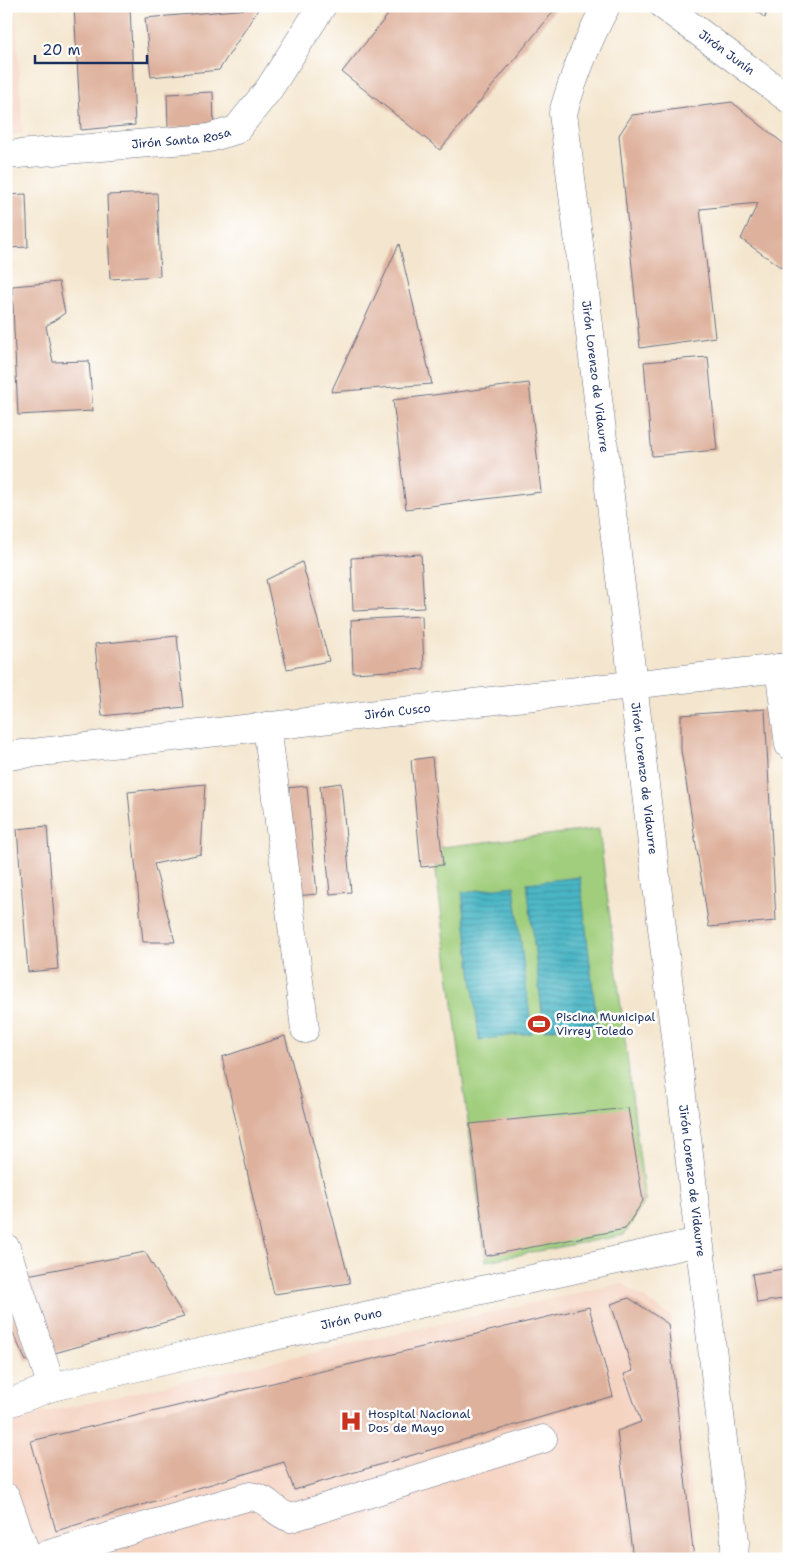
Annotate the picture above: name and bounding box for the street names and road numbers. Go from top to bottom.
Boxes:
street label: Jirón Junín [695,26,758,79]
street label: Jirón Santa Rosa [131,124,233,152]
street label: Jirón Lorenzo de Vidaurre [578,299,613,454]
street label: Jirón Cusco [363,700,432,723]
street label: Jirón Lorenzo de Vidaurre [627,701,661,856]
street label: Jirón Lorenzo de Vidaurre [675,1104,709,1258]
street label: Jirón Puno [319,1304,383,1334]

